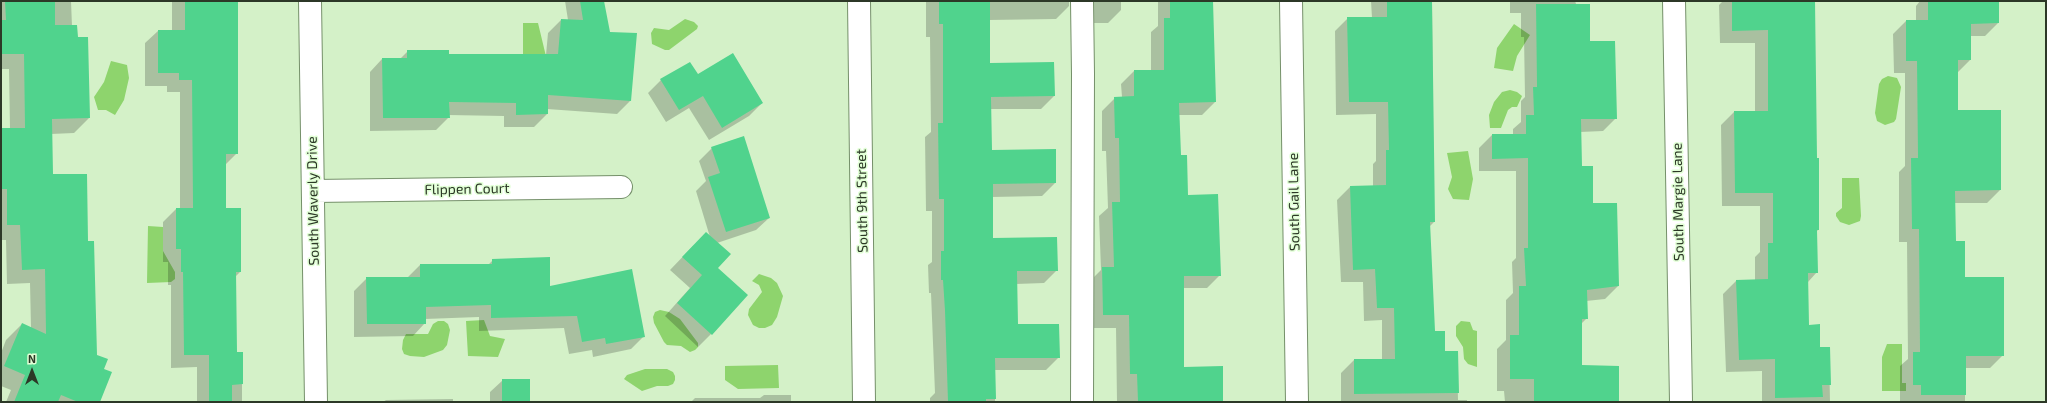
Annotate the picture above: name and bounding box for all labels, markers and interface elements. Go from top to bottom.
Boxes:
street label: South Waverly Drive [303,136,323,266]
street label: South Margie Lane [1669,143,1687,261]
street label: South 9th Street [853,149,871,253]
street label: South Gail Lane [1285,153,1303,251]
street label: Flippen Court [424,180,510,198]
north arrow [12,351,52,391]
text: N [28,352,36,365]

